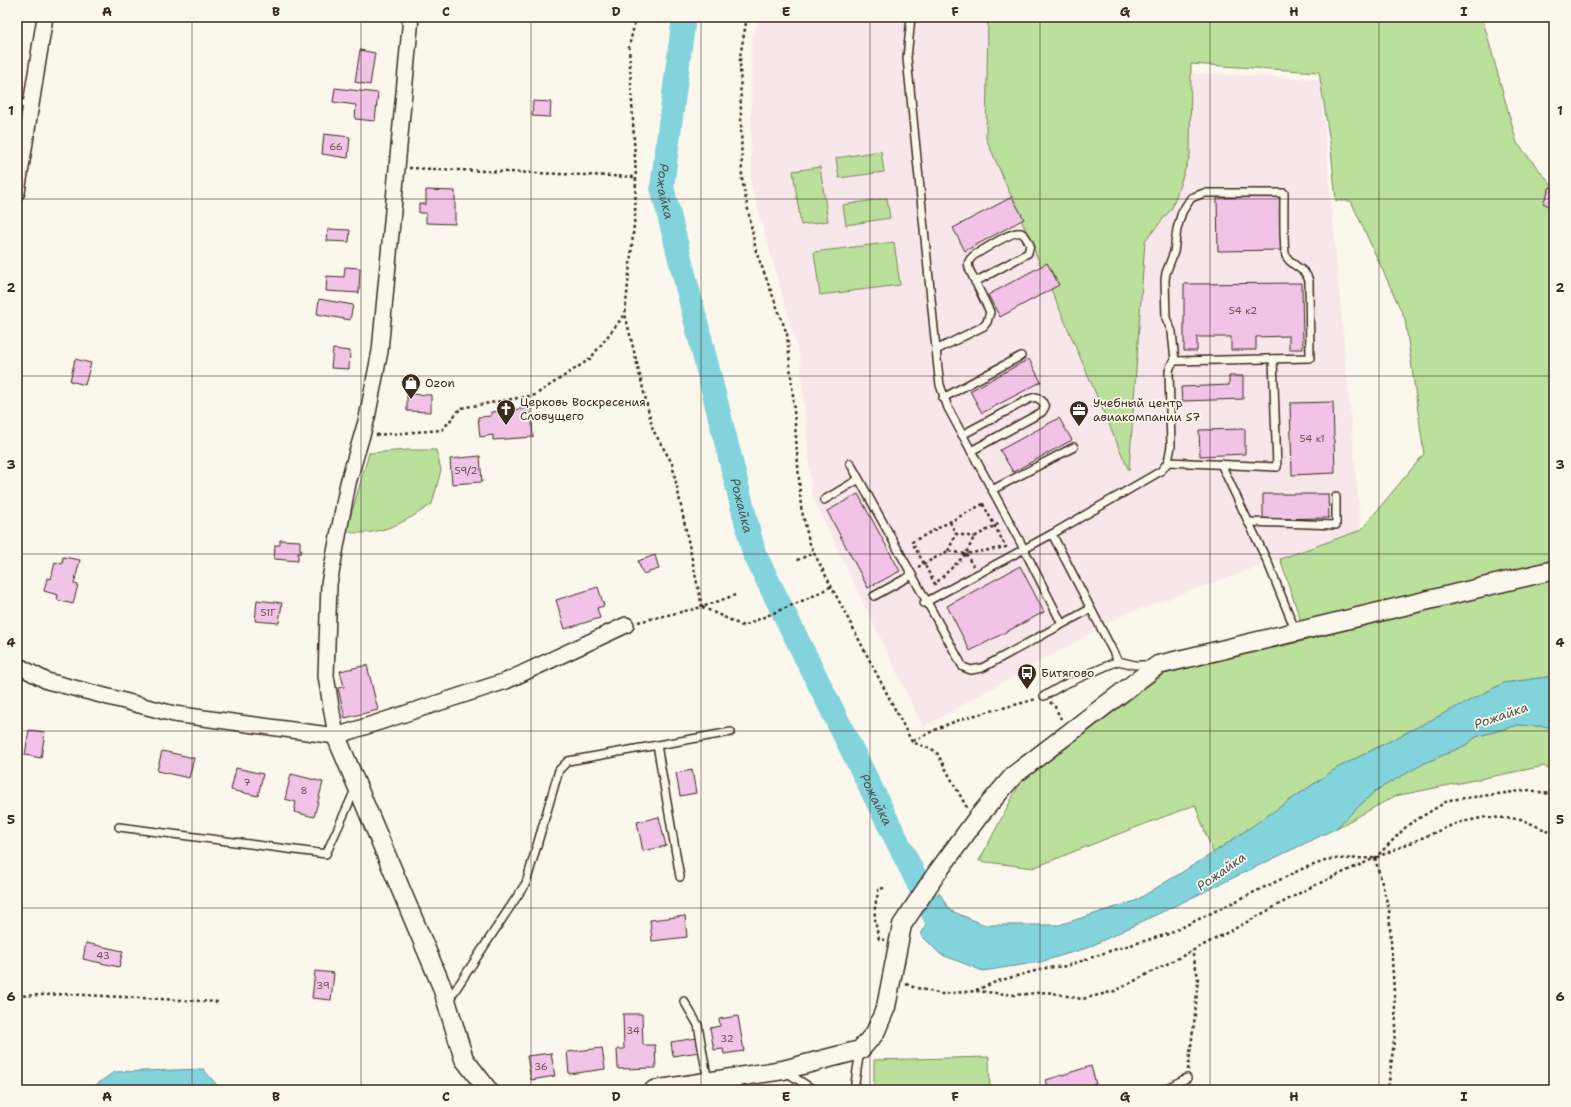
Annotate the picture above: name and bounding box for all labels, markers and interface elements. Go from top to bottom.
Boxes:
text: A [102,3,112,20]
text: B [272,3,280,20]
text: C [442,3,450,20]
text: D [611,3,621,20]
text: E [782,3,791,20]
text: F [951,3,959,20]
text: G [1120,3,1131,20]
text: H [1289,3,1299,20]
text: I [1460,3,1468,20]
text: 1 [8,102,14,119]
text: 1 [1557,102,1563,119]
house number: 66 [329,140,343,153]
water label: Рожайка [653,162,678,221]
text: 2 [6,279,16,296]
text: 2 [1555,279,1565,296]
house number: 54 к2 [1229,304,1257,317]
shop icon: Ozon [400,372,422,400]
place label: Ozon [425,375,455,391]
place label: Церковь Воскресения Словущего [520,394,646,424]
place label: Учебный центр авиакомпании S7 [1093,395,1200,425]
church icon: Церковь Воскресения Словущего [495,398,517,426]
office icon: Учебный центр авиакомпании S7 [1068,399,1090,427]
house number: 54 к1 [1299,432,1325,445]
text: 3 [6,456,16,473]
text: 3 [1555,456,1565,473]
house number: 59/2 [455,464,477,477]
water label: Рожайка [727,476,757,535]
house number: 51Г [260,606,276,619]
text: 4 [6,634,16,651]
text: 4 [1555,634,1565,651]
bus stop icon: Битягово [1016,662,1038,690]
place label: Битягово [1041,665,1094,681]
water label: Рожайка [1472,698,1531,733]
water label: Рожайка [856,771,896,829]
house number: 7 [244,776,251,789]
house number: 8 [301,784,308,797]
text: 5 [7,811,15,828]
text: 5 [1556,811,1564,828]
water label: Рожайка [1193,848,1249,895]
house number: 43 [96,949,110,962]
house number: 39 [316,979,330,992]
text: 6 [6,988,16,1005]
text: 6 [1555,988,1565,1005]
house number: 34 [626,1024,640,1037]
house number: 32 [720,1032,734,1045]
house number: 36 [534,1060,548,1073]
text: A [102,1088,112,1105]
text: B [272,1088,280,1105]
text: C [442,1088,450,1105]
text: D [611,1088,621,1105]
text: E [782,1088,791,1105]
text: F [951,1088,959,1105]
text: G [1120,1088,1131,1105]
text: H [1289,1088,1299,1105]
text: I [1460,1088,1468,1105]

